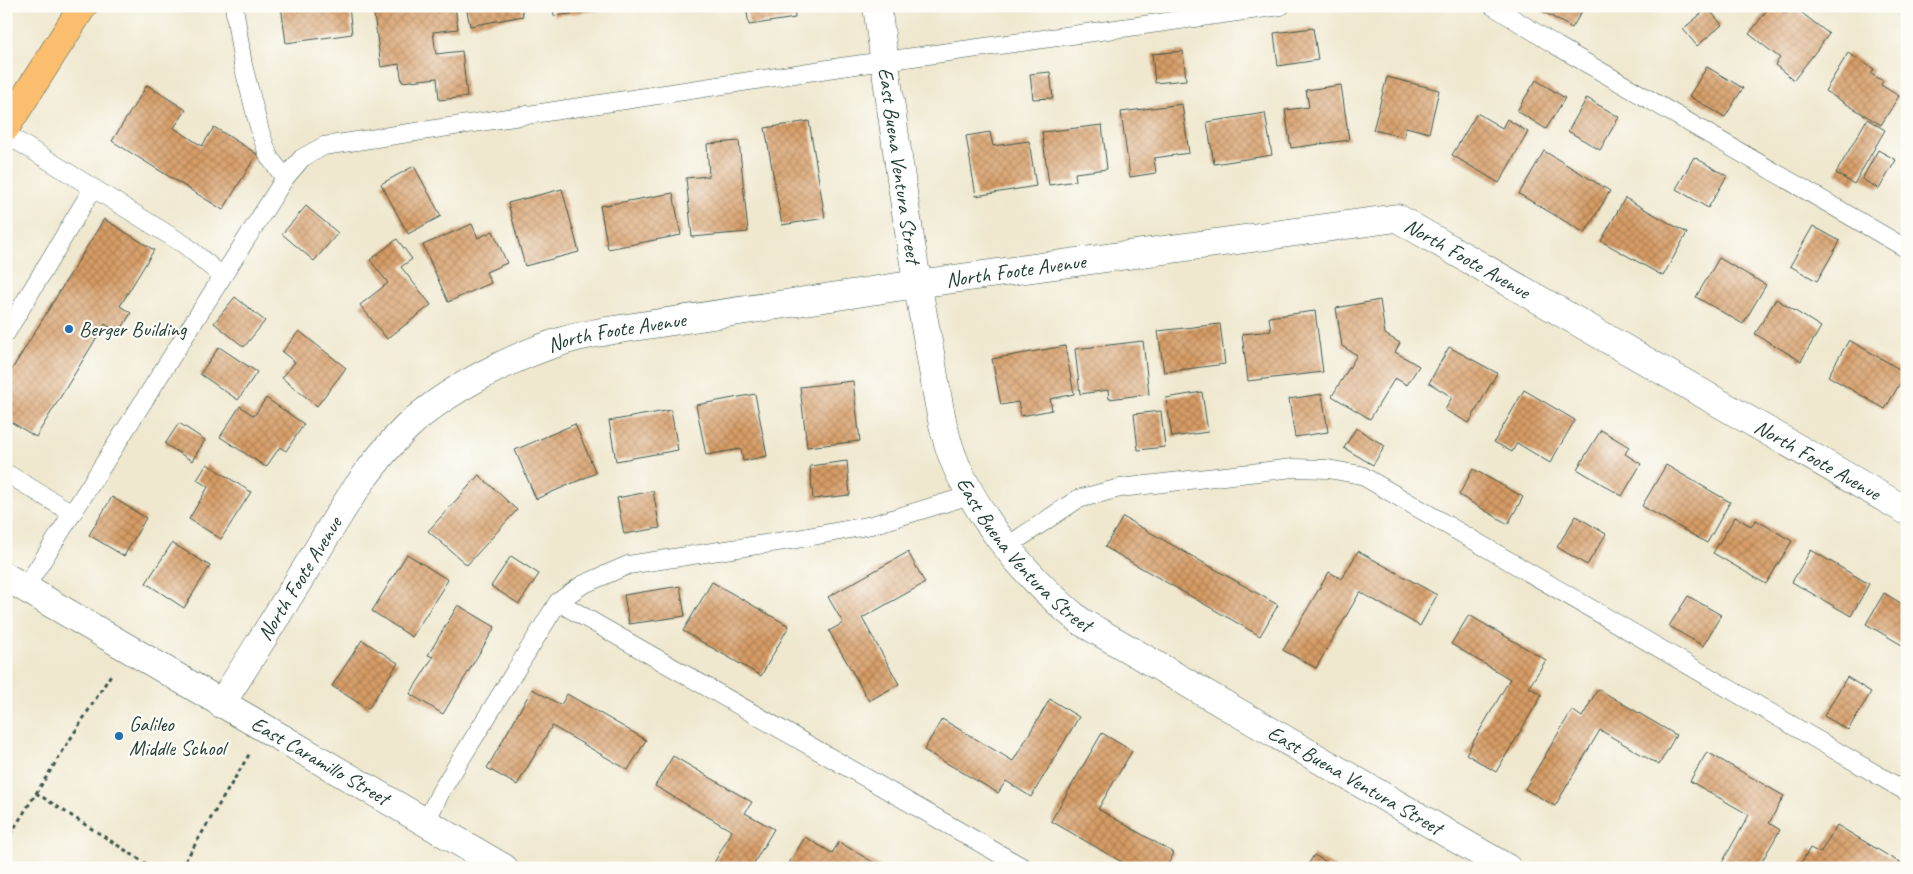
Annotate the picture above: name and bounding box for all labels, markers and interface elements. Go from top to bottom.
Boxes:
street label: East Buena Ventura Street [873,66,927,268]
street label: North Foote Avenue [1400,212,1537,306]
street label: North Foote Avenue [944,248,1089,293]
street label: North Foote Avenue [544,306,690,358]
place label: Berger Building [79,316,188,342]
marker: Berger Building [63,323,75,335]
street label: North Foote Avenue [1750,413,1887,507]
street label: East Buena Ventura Street [951,473,1099,639]
street label: North Foote Avenue [252,510,349,645]
street label: East Caramillo Street [247,710,396,813]
place label: Galileo Middle School [129,711,229,761]
street label: East Buena Ventura Street [1263,719,1449,842]
marker: Galileo Middle School [113,730,125,742]

